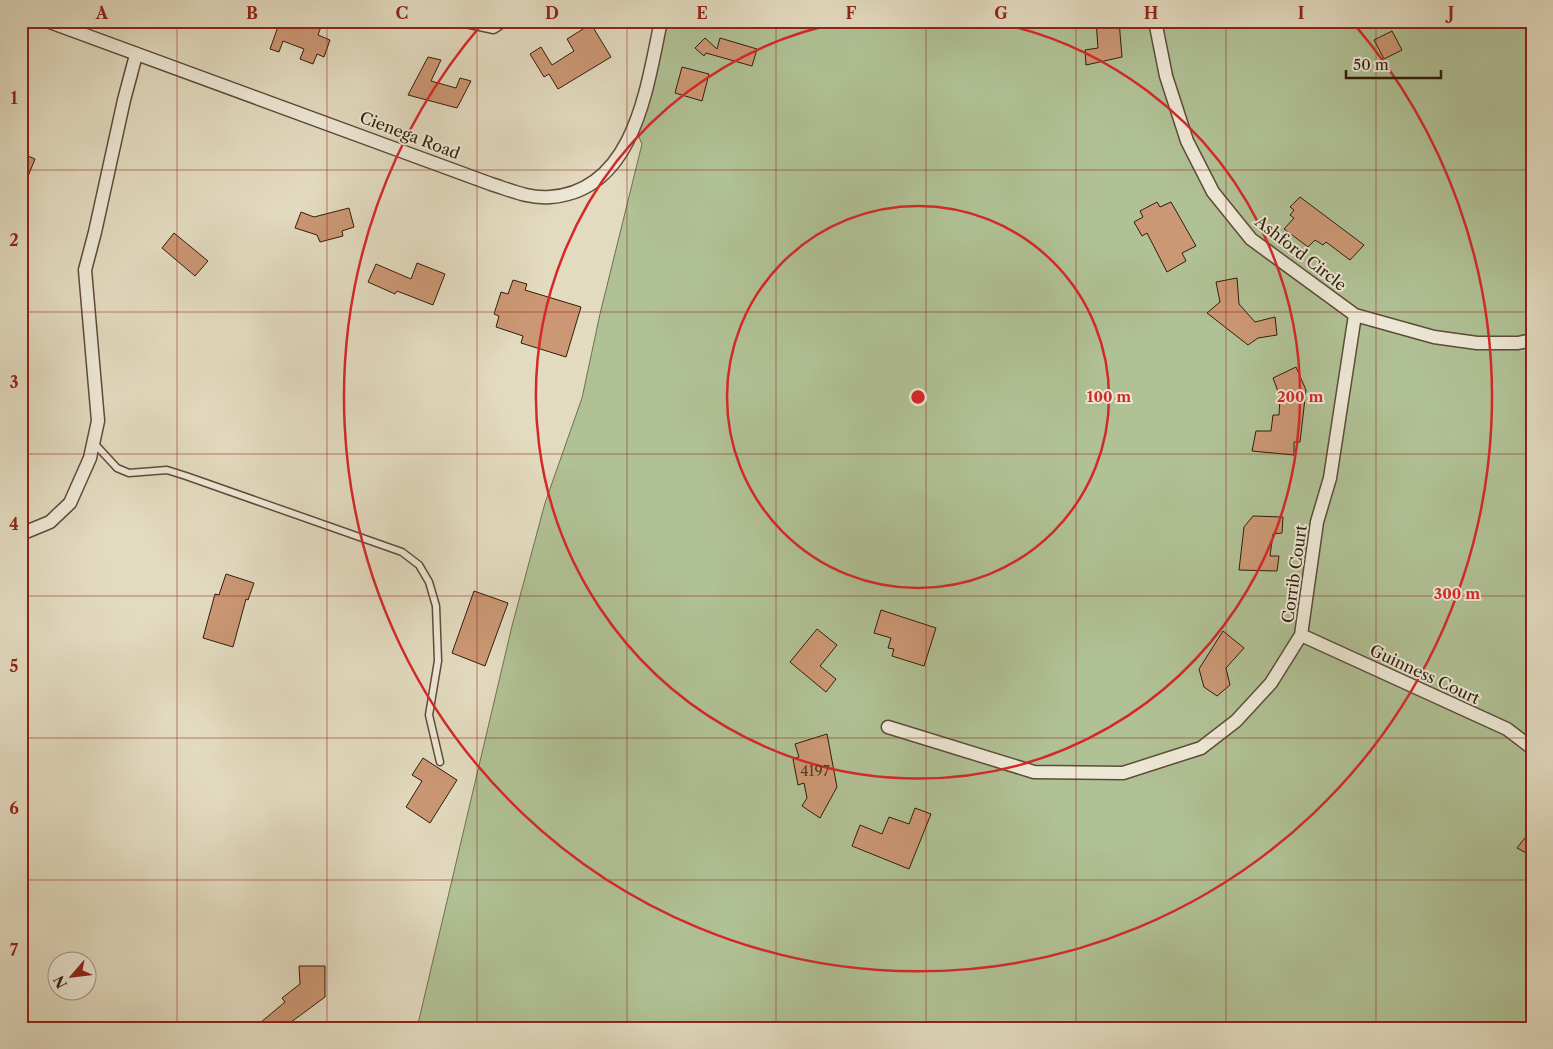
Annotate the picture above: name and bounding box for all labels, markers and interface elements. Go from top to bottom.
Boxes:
text: A [95,3,109,23]
text: B [246,3,258,23]
text: C [396,3,408,23]
text: D [545,3,559,23]
text: E [696,3,708,23]
text: F [846,3,857,23]
text: G [994,3,1008,23]
text: H [1144,3,1158,23]
text: I [1298,3,1305,23]
text: J [1445,3,1454,23]
scale bar [1346,48,1440,80]
text: 50 m [1353,55,1389,74]
text: 1 [10,88,18,108]
street label: Cienega Road [357,107,463,163]
street label: Ashford Circle [1250,210,1351,295]
text: 2 [9,230,19,250]
text: 3 [9,372,19,392]
text: 100 m [1087,387,1131,406]
text: 200 m [1277,387,1323,406]
centre of rings [909,388,927,406]
text: 4 [9,514,19,534]
street label: Corrib Court [1277,523,1311,624]
text: 300 m [1434,584,1480,603]
street label: Guinness Court [1367,640,1484,708]
text: 5 [10,656,19,676]
house number: 4197 [800,762,830,780]
text: 6 [9,798,19,818]
text: 7 [10,940,19,960]
north arrow [48,952,98,1002]
text: N [50,973,71,992]

